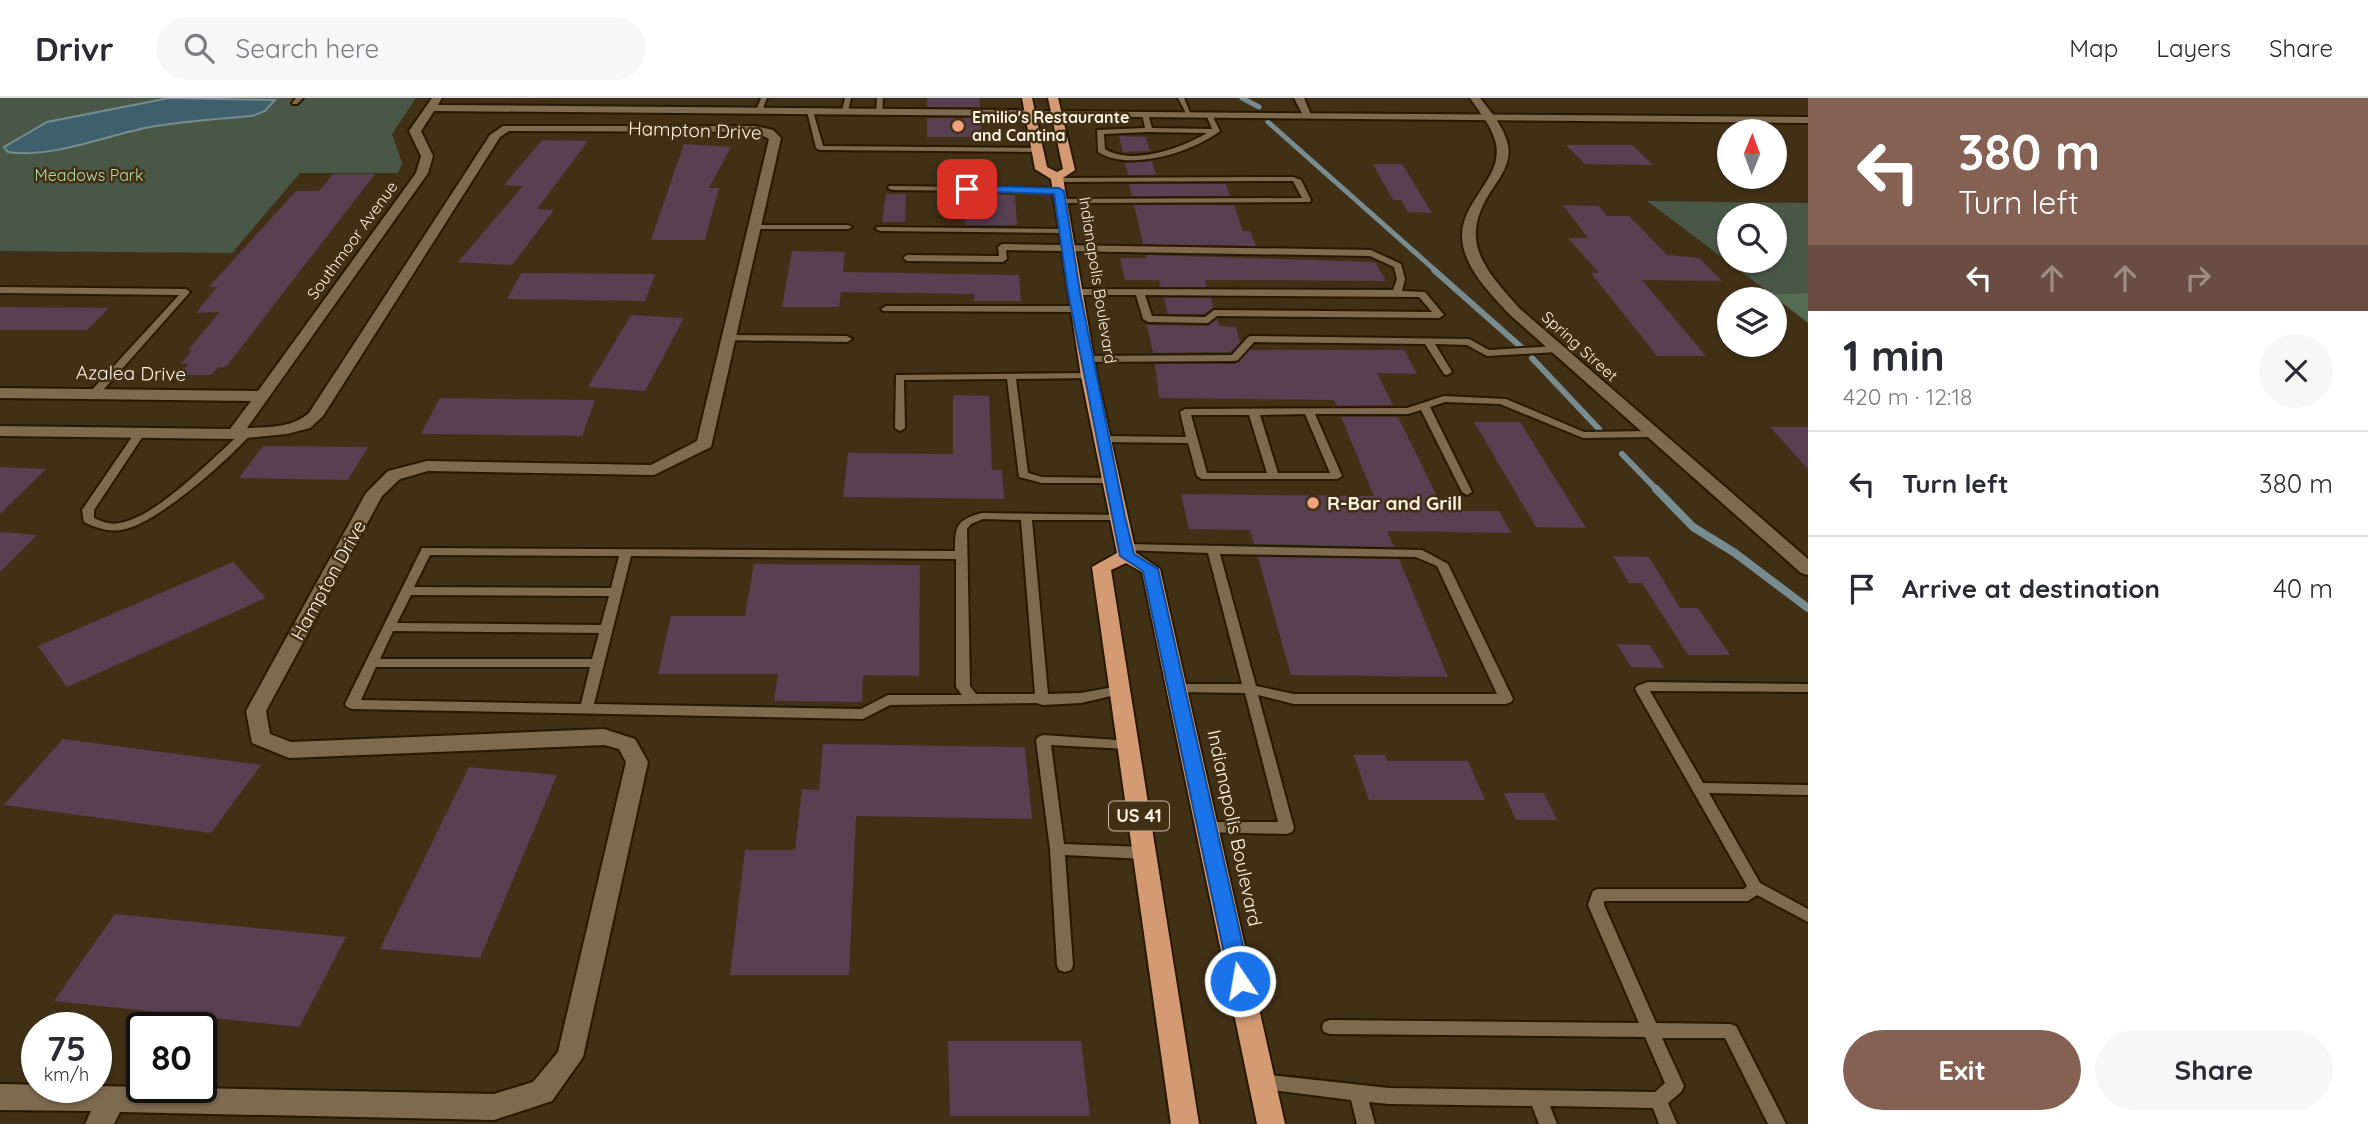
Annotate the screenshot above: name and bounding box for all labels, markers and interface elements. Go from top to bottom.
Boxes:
search box [156,17,646,80]
text: Drivr [35,28,114,69]
icon: search [180,29,218,67]
text: Search here [236,32,379,65]
text: Map [2069,33,2118,63]
text: Layers [2156,33,2231,63]
text: Share [2269,33,2333,63]
place label: Emilio's Restaurante and Cantina [972,107,1129,145]
street label: Hampton Drive [628,116,762,144]
marker: Emilio's Restaurante and Cantina [950,118,966,134]
north arrow [1717,119,1787,189]
map controls [1717,119,1787,357]
text: 380 m [1958,121,2100,182]
icon: left [1843,126,1934,217]
pin [937,159,997,219]
park label: Meadows Park [34,165,144,185]
icon: arrive [948,170,986,208]
street label: Southmoor Avenue [302,177,402,303]
text: Turn left [1958,182,2079,222]
street label: Indianapolis Boulevard [1075,195,1121,365]
button: search [1717,203,1787,273]
icon: left [1960,259,1998,297]
icon: ahead [2033,259,2071,297]
icon: ahead [2106,259,2144,297]
icon: right [2179,259,2217,297]
button: layers [1717,287,1787,357]
street label: Spring Street [1538,307,1622,385]
text: 1 min [1843,329,1945,382]
button: close [2259,334,2333,408]
street label: Azalea Drive [76,360,186,386]
text: 420 m · 12:18 [1843,382,1972,411]
icon: left [1843,465,1881,503]
text: Turn left [1902,467,2009,500]
text: 380 m [2259,467,2333,500]
place label: R-Bar and Grill [1327,491,1462,515]
marker: R-Bar and Grill [1305,495,1321,511]
street label: Hampton Drive [285,516,371,644]
icon: arrive [1843,570,1881,608]
text: Arrive at destination [1902,572,2160,605]
text: 40 m [2273,572,2333,605]
street label: Indianapolis Boulevard [1202,728,1268,928]
road number: US 41 [1109,802,1169,830]
position arrow [1203,944,1277,1018]
speed limit sign: 80 [126,1012,217,1103]
text: 75 [47,1026,86,1070]
button: Exit [1843,1030,2081,1110]
button: Share [2095,1030,2333,1110]
text: km/h [44,1063,89,1086]

